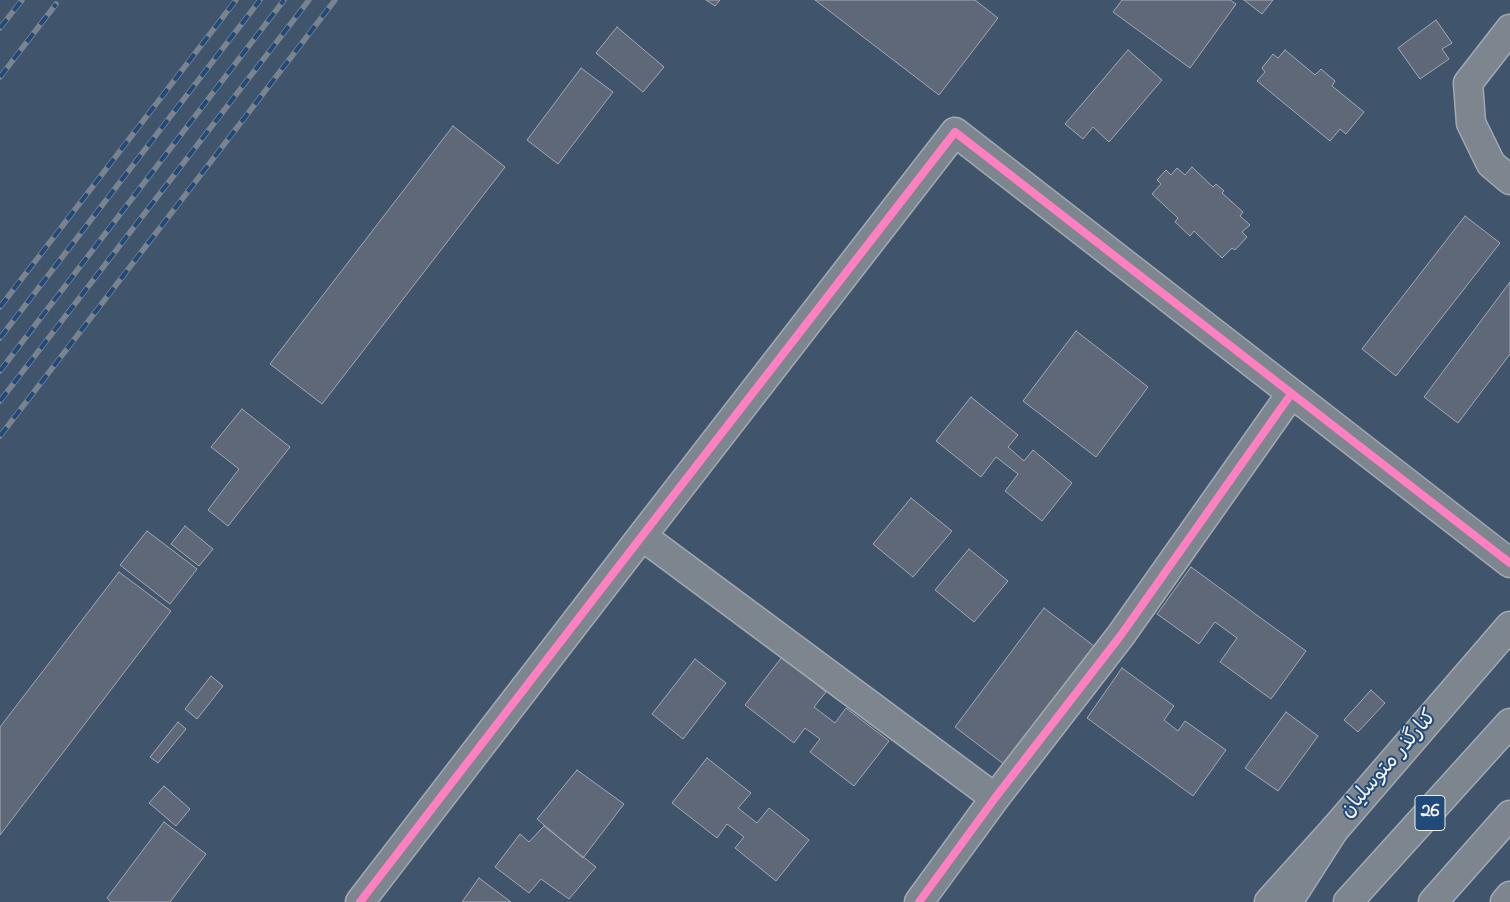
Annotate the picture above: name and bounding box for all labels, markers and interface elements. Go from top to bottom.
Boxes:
street label: کنارگذر متوسلیان [1336,706,1444,824]
road number: 26 [1415,796,1445,830]

